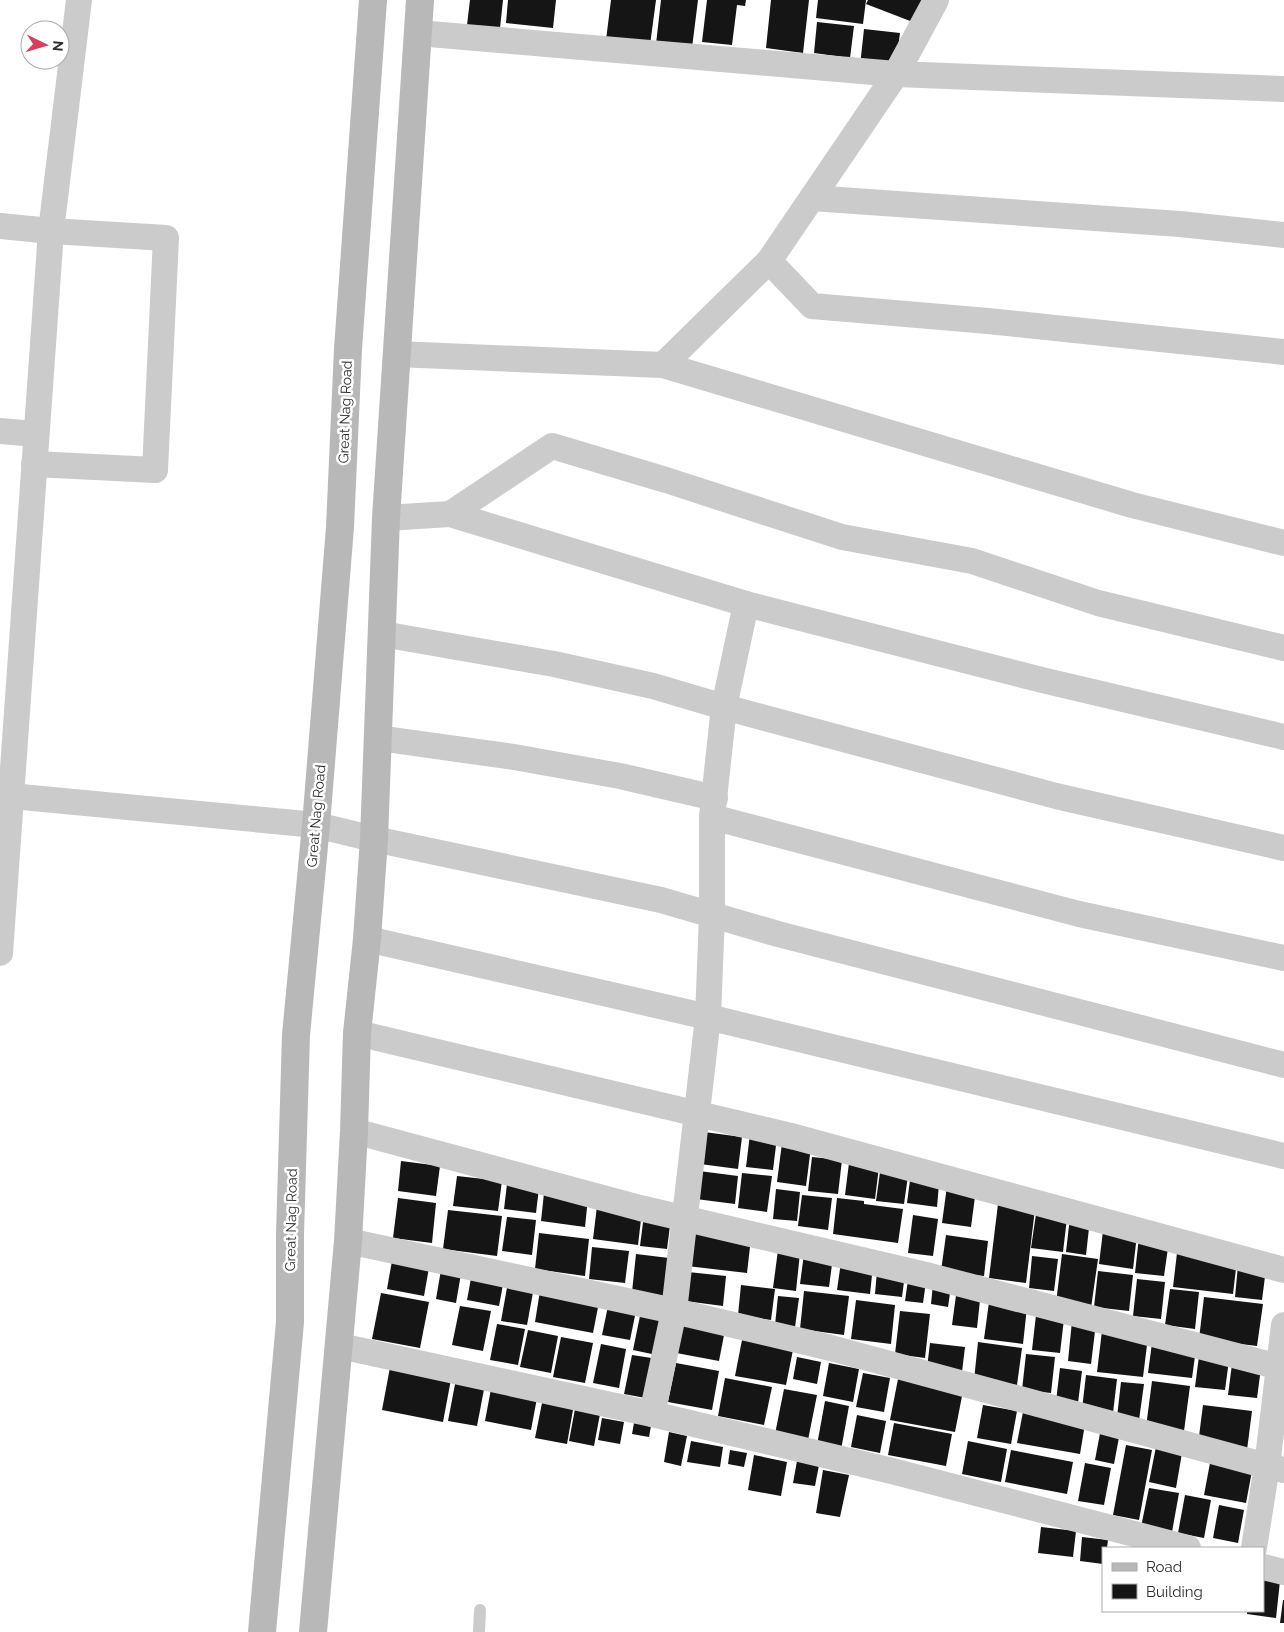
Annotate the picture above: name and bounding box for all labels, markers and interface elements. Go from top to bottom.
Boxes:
north arrow [20,20,70,70]
text: N [50,40,66,52]
street label: Great Nag Road [335,360,355,464]
street label: Great Nag Road [304,764,328,868]
street label: Great Nag Road [282,1168,300,1272]
legend [1102,1547,1264,1612]
text: Road [1146,1558,1182,1576]
text: Building [1146,1583,1203,1601]

